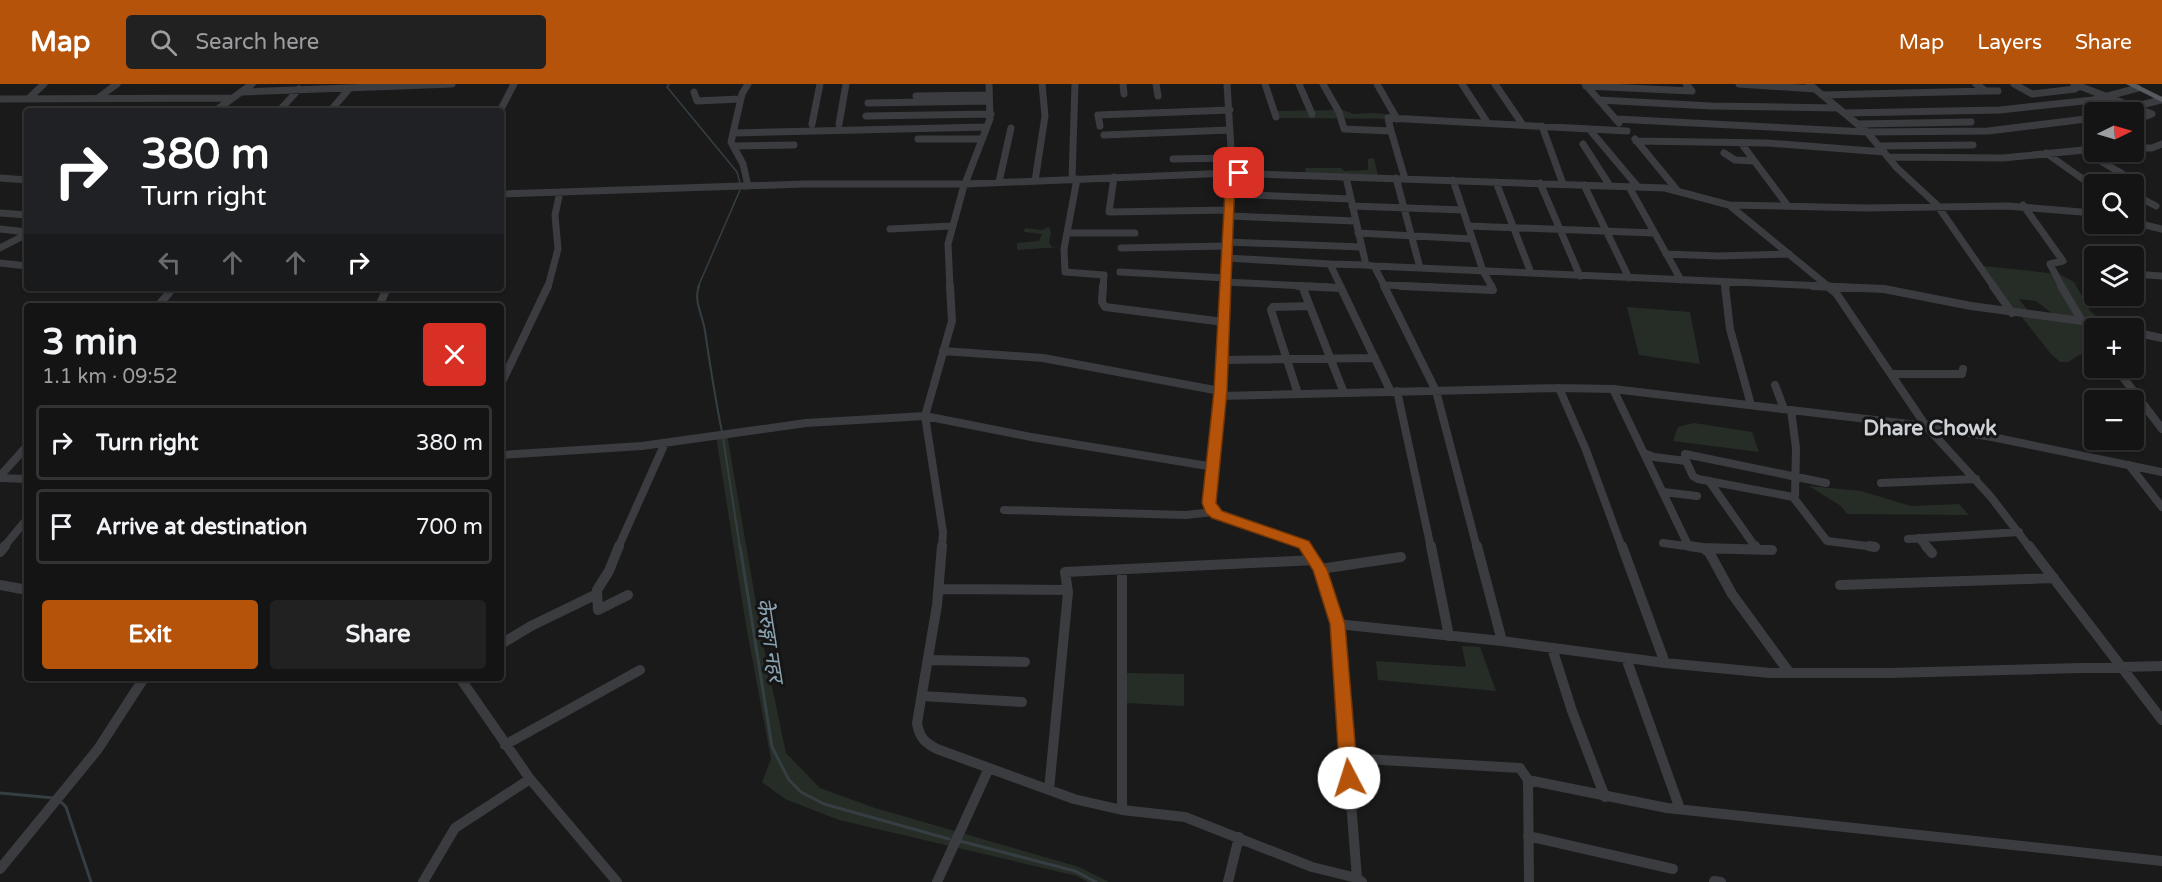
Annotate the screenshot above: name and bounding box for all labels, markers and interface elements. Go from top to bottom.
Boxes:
search box [126,15,546,69]
text: Map [30,25,90,59]
icon: search [147,26,180,59]
text: Search here [195,29,319,55]
text: Map [1899,30,1944,55]
text: Layers [1977,30,2042,55]
text: Share [2075,30,2132,55]
north arrow [2084,102,2144,162]
map controls [2084,102,2144,450]
text: 380 m [141,129,270,180]
icon: right [42,132,120,210]
pin [1213,147,1264,198]
icon: arrive [1222,156,1255,189]
button: search [2084,174,2144,234]
text: Turn right [141,180,267,213]
icon: left [153,246,186,279]
icon: ahead [216,246,249,279]
icon: ahead [279,246,312,279]
icon: right [342,246,375,279]
button: layers [2084,246,2144,306]
button: + [2084,318,2144,378]
text: 3 min [42,321,138,364]
button: close [423,323,486,386]
text: 1.1 km · 09:52 [42,365,178,389]
button: − [2084,390,2144,450]
district label: Dhare Chowk [1863,416,1997,441]
icon: right [45,426,78,459]
text: Turn right [96,430,198,456]
text: 380 m [416,430,483,456]
icon: arrive [45,510,78,543]
text: Arrive at destination [96,514,307,540]
text: 700 m [416,514,483,540]
water label: केेरुङ्गा नहर [751,597,789,688]
button: Exit [42,600,258,669]
button: Share [270,600,486,669]
position arrow [1317,746,1381,810]

